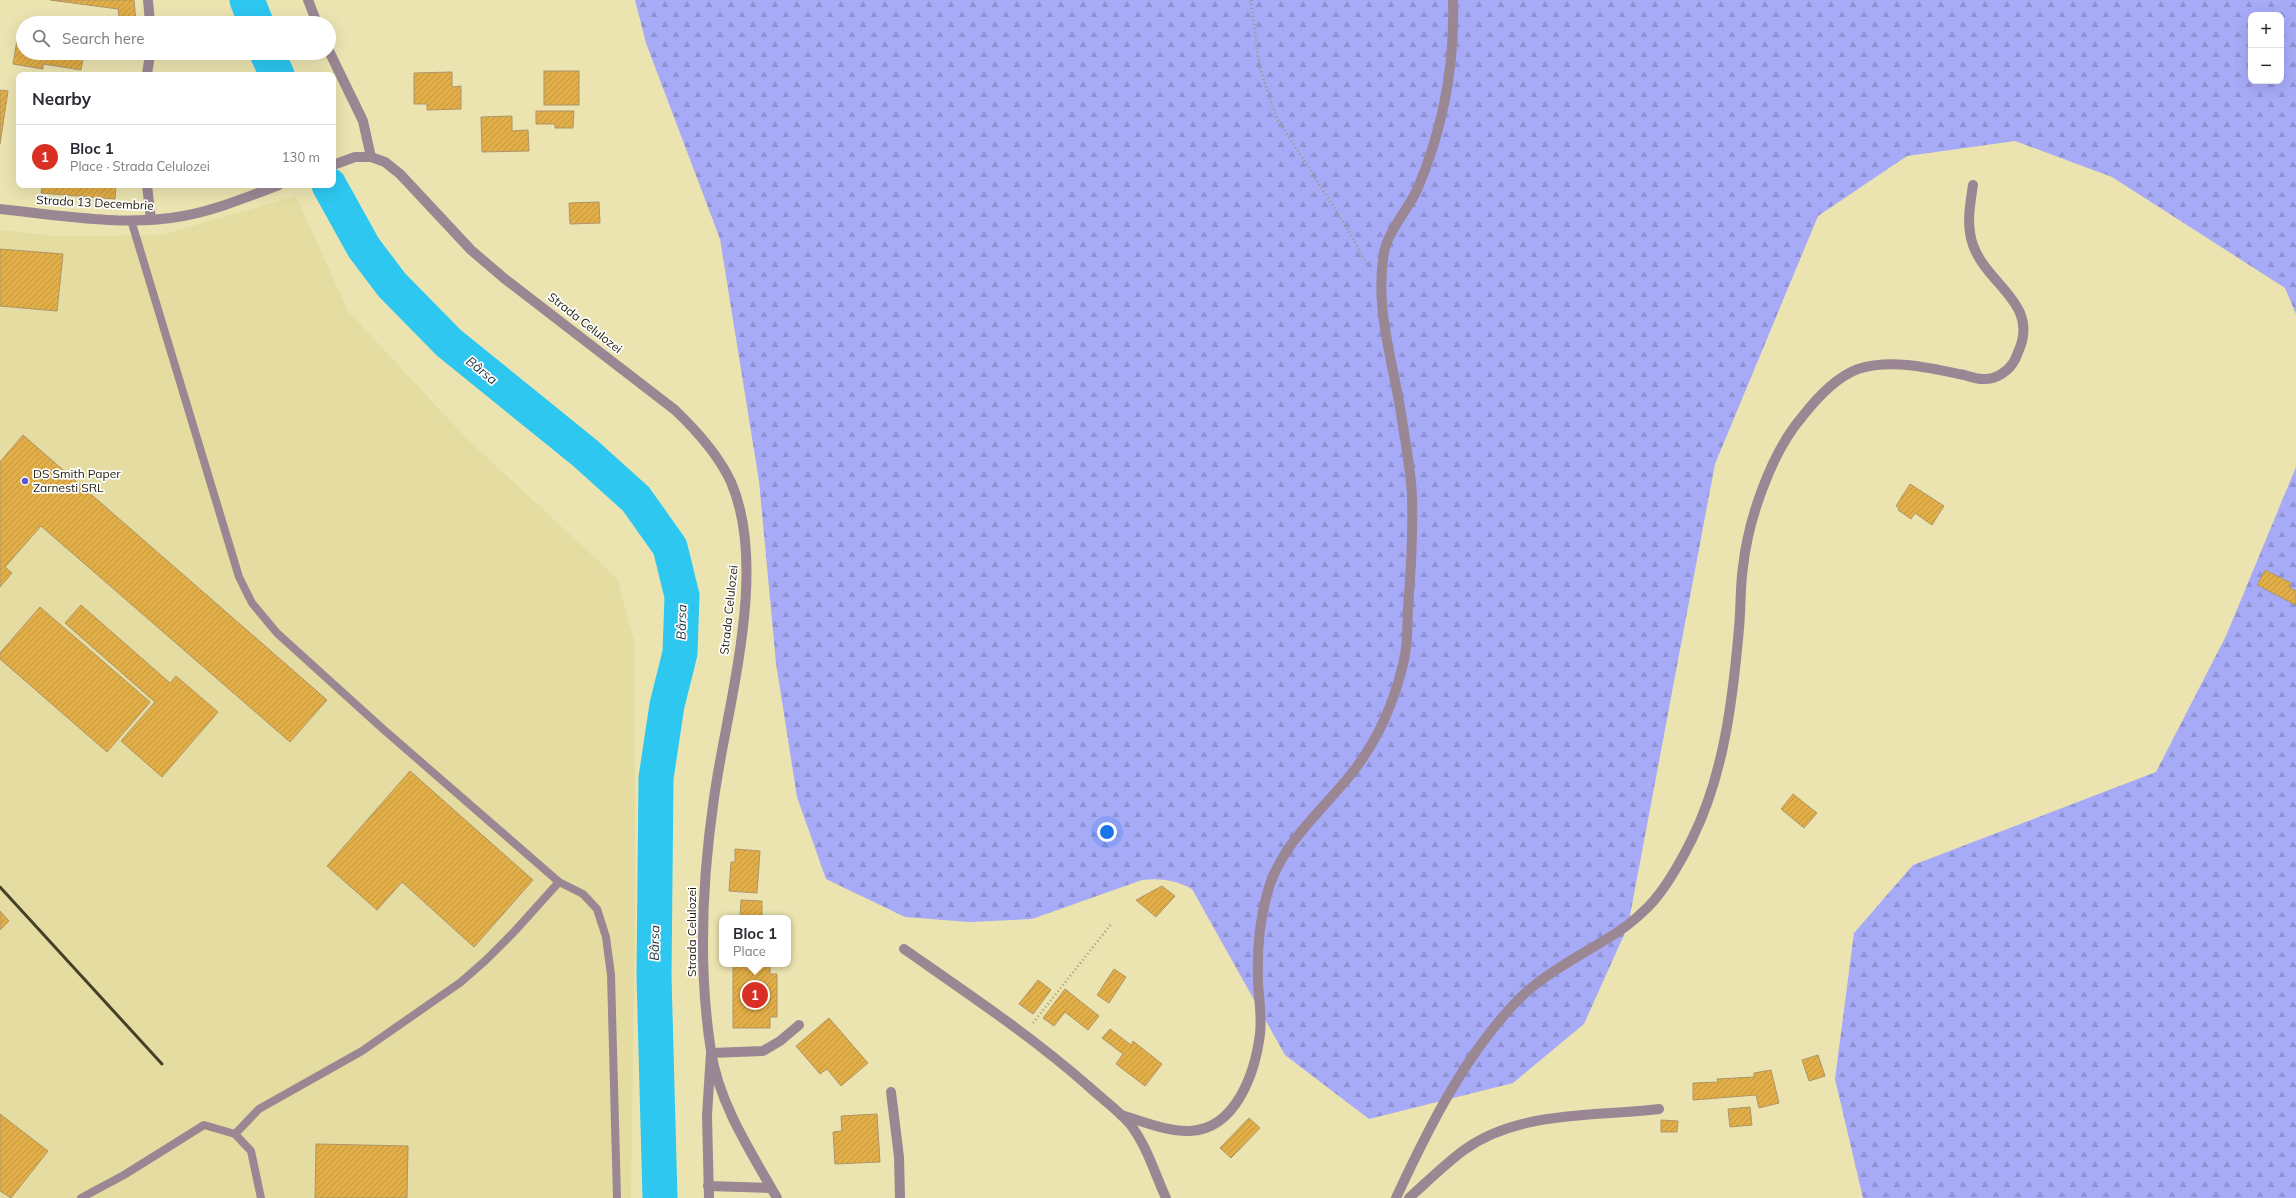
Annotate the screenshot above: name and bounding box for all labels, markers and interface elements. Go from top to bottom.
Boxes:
map controls [2248,12,2284,84]
button: + [2248,12,2284,48]
search box [16,16,336,60]
icon: search [30,27,52,49]
text: Search here [62,29,144,48]
button: − [2248,48,2284,84]
text: Nearby [32,88,91,109]
text: Bloc 1 [70,139,114,158]
text: 1 [41,149,49,165]
text: 130 m [282,149,320,165]
text: Place · Strada Celulozei [70,158,210,174]
street label: Strada 13 Decembrie [36,192,154,213]
street label: Strada Celulozei [545,289,625,356]
water label: Bârsa [463,353,501,388]
place label: DS Smith Paper Zarnesti SRL [33,466,121,495]
marker: DS Smith Paper Zarnesti SRL [20,476,30,486]
street label: Strada Celulozei [716,564,741,655]
water label: Bârsa [672,604,690,640]
your location [1097,822,1117,842]
street label: Strada Celulozei [684,887,699,977]
popup [719,915,791,967]
text: Bloc 1 [733,924,777,943]
water label: Bârsa [646,925,662,961]
text: Place [733,943,766,959]
pin: 1 [742,980,768,1010]

